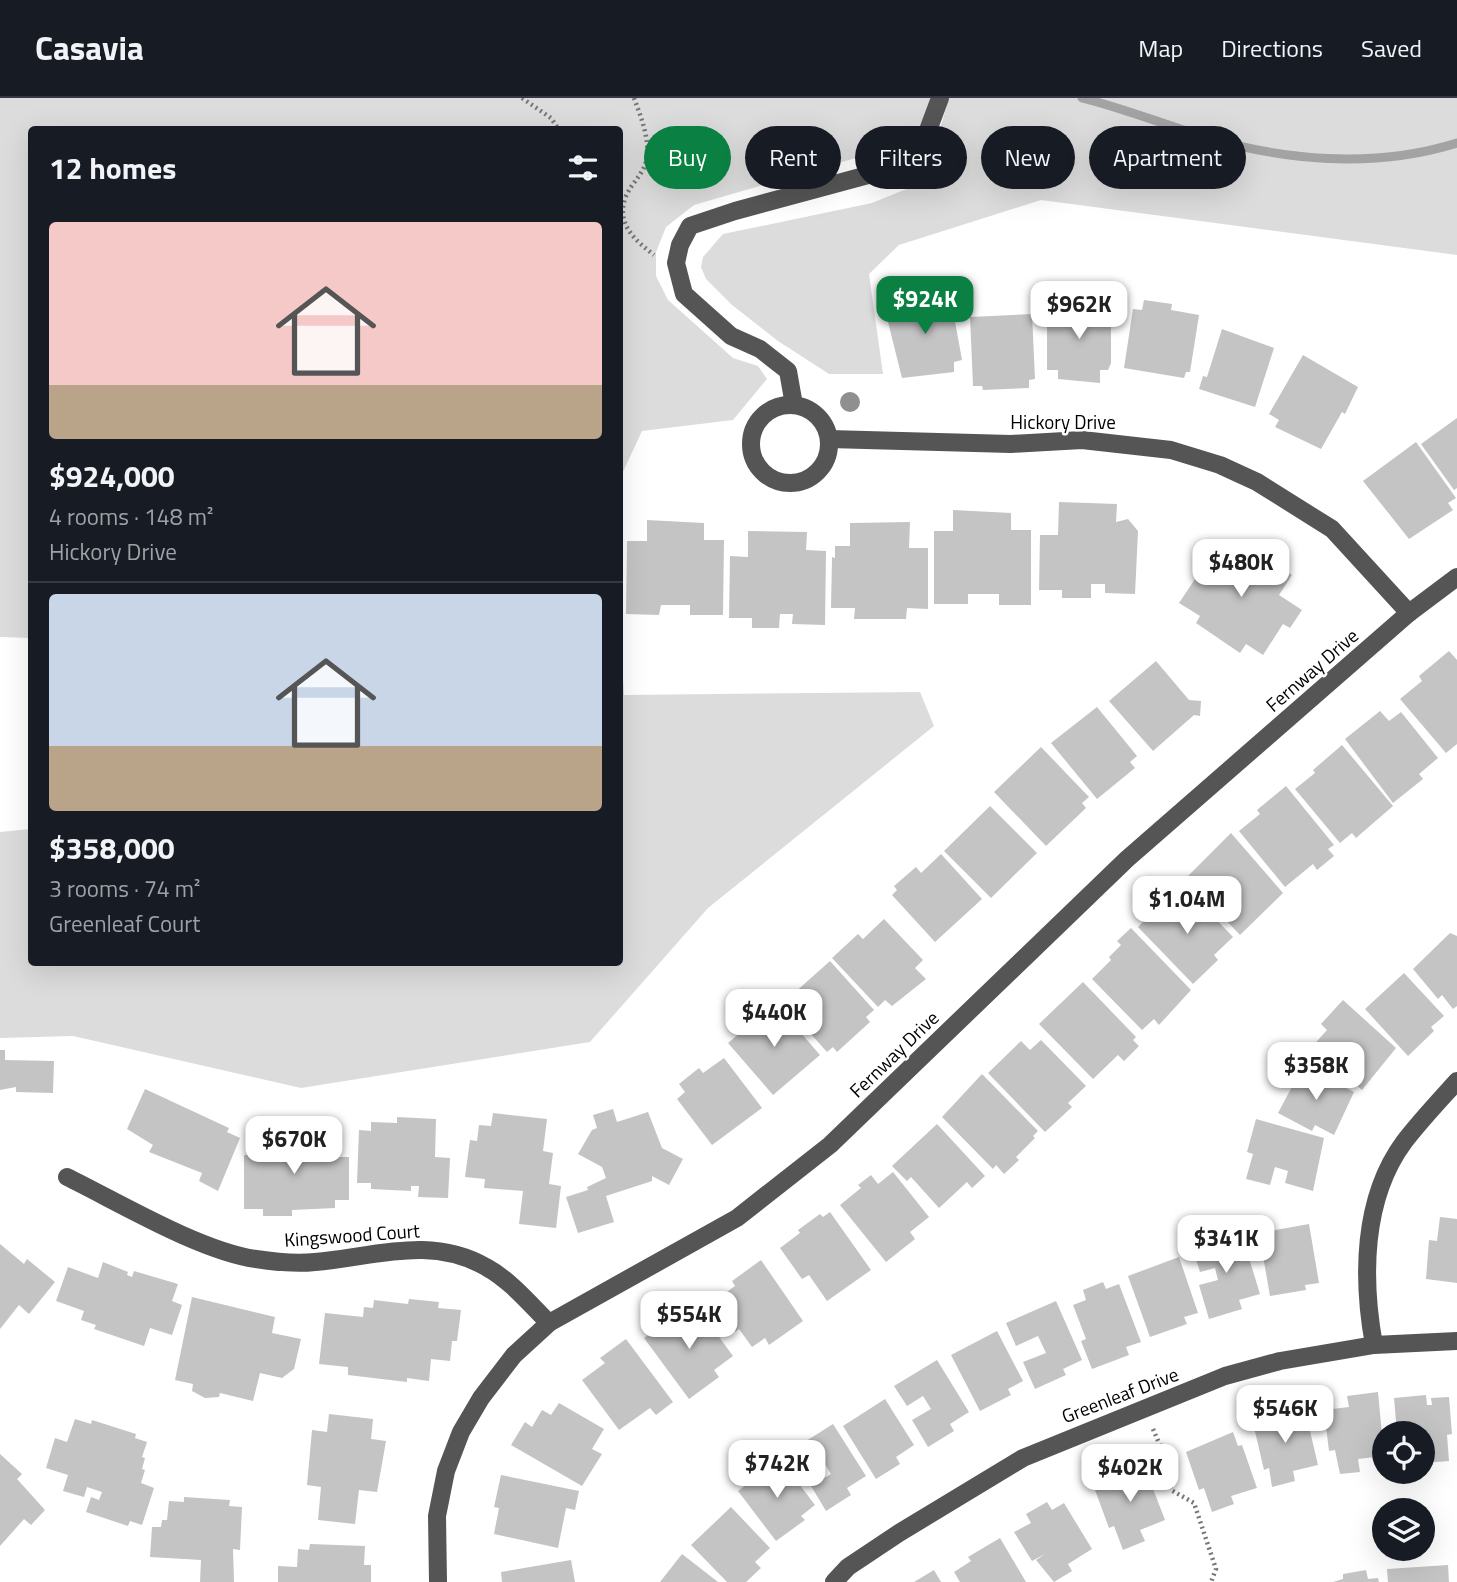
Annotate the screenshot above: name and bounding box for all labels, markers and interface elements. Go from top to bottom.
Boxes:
text: Casavia [35,23,144,73]
text: Map [1138,30,1183,66]
text: Directions [1221,30,1323,66]
text: Saved [1361,30,1422,66]
chip: Buy [644,126,731,189]
chip: Rent [745,126,841,189]
chip: Filters [855,126,967,189]
chip: New [981,126,1075,189]
chip: Apartment [1089,126,1246,189]
text: 12 homes [49,145,176,191]
icon: filters [564,149,602,187]
icon: home [263,268,389,394]
pin: $924K [876,276,974,336]
text: $924K [892,281,958,316]
pin: $962K [1030,282,1128,341]
text: $962K [1046,286,1112,321]
street label: Hickory Drive [1010,407,1116,436]
text: $924,000 [49,453,175,499]
text: 4 rooms · 148 m² [49,499,213,534]
text: Hickory Drive [49,534,177,569]
pin: $480K [1192,540,1290,599]
text: $480K [1208,544,1274,579]
street label: Fernway Drive [1259,621,1364,718]
icon: home [263,640,389,766]
text: $358,000 [49,825,175,871]
text: 3 rooms · 74 m² [49,871,200,906]
pin: $1.04M [1130,876,1244,936]
text: $1.04M [1148,881,1226,916]
text: Greenleaf Court [49,906,200,941]
pin: $440K [725,990,823,1049]
text: $440K [741,994,807,1029]
street label: Fernway Drive [842,1003,945,1104]
pin: $358K [1267,1042,1365,1102]
text: $358K [1283,1047,1349,1082]
pin: $670K [245,1116,343,1176]
text: $670K [261,1121,327,1156]
street label: Kingswood Court [283,1215,421,1254]
pin: $341K [1177,1216,1275,1275]
text: $341K [1193,1220,1259,1255]
pin: $554K [640,1292,738,1351]
text: $554K [656,1296,722,1331]
street label: Greenleaf Drive [1057,1359,1182,1430]
pin: $546K [1236,1386,1334,1445]
text: $546K [1252,1390,1318,1425]
map controls [1372,1421,1435,1561]
button: locate [1372,1421,1435,1484]
pin: $742K [728,1440,826,1500]
pin: $402K [1081,1444,1179,1504]
text: $742K [744,1445,810,1480]
text: $402K [1097,1449,1163,1484]
button: layers [1372,1498,1435,1561]

